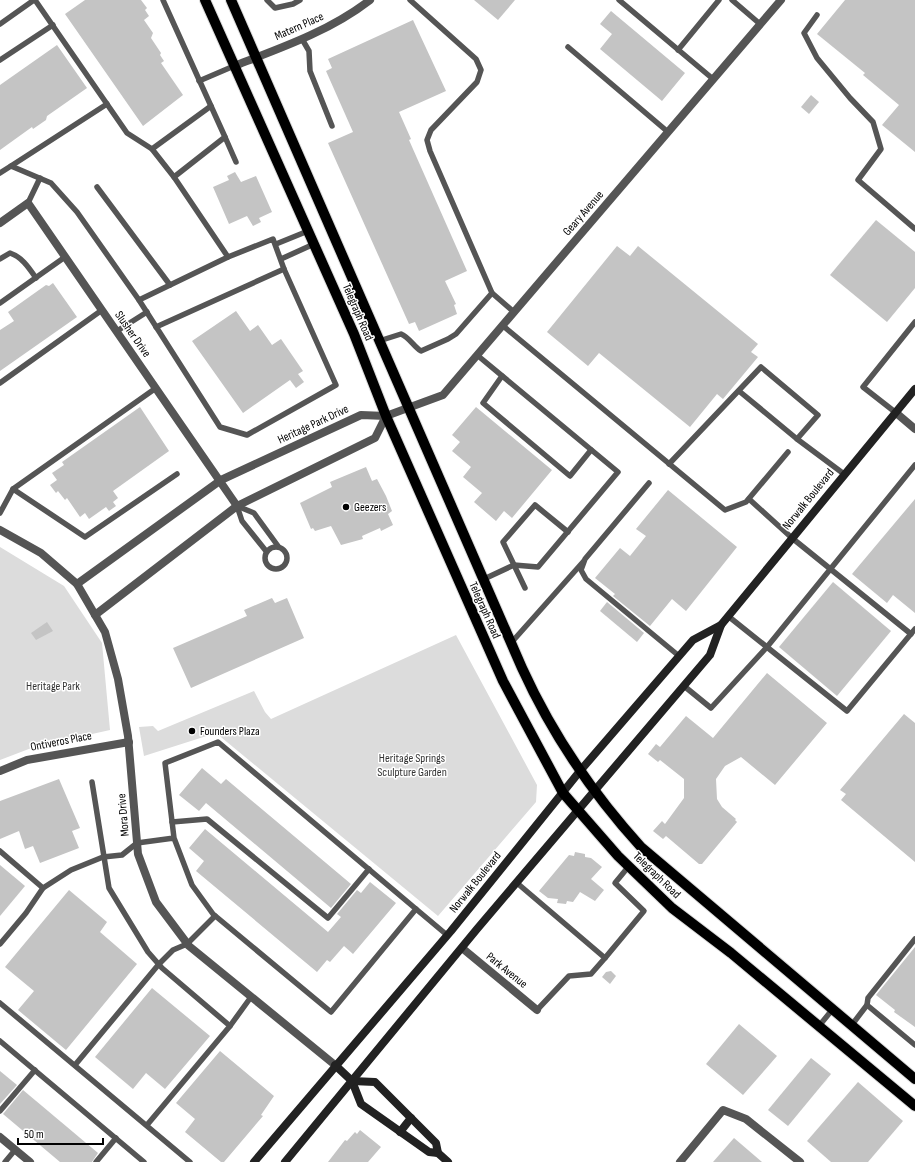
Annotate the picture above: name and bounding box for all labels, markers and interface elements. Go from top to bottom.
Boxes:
street label: Matern Place [272,9,326,44]
street label: Geary Avenue [560,188,607,239]
street label: Telegraph Road [339,281,376,343]
street label: Slusher Drive [111,308,154,360]
street label: Heritage Park Drive [275,401,351,447]
street label: Norwalk Boulevard [779,466,838,533]
place label: Geezers [354,500,386,515]
marker: Geezers [341,502,351,512]
street label: Telegraph Road [465,579,504,641]
park label: Heritage Park [26,679,80,694]
place label: Founders Plaza [200,724,260,739]
marker: Founders Plaza [187,726,197,736]
street label: Ontiveros Place [29,728,93,755]
park label: Heritage Springs Sculpture Garden [377,751,447,780]
street label: Mora Drive [114,793,133,837]
street label: Norwalk Boulevard [446,849,505,916]
street label: Telegraph Road [630,849,684,902]
street label: Park Avenue [483,949,531,992]
scale bar [18,1120,103,1146]
text: 50 m [24,1127,44,1142]

